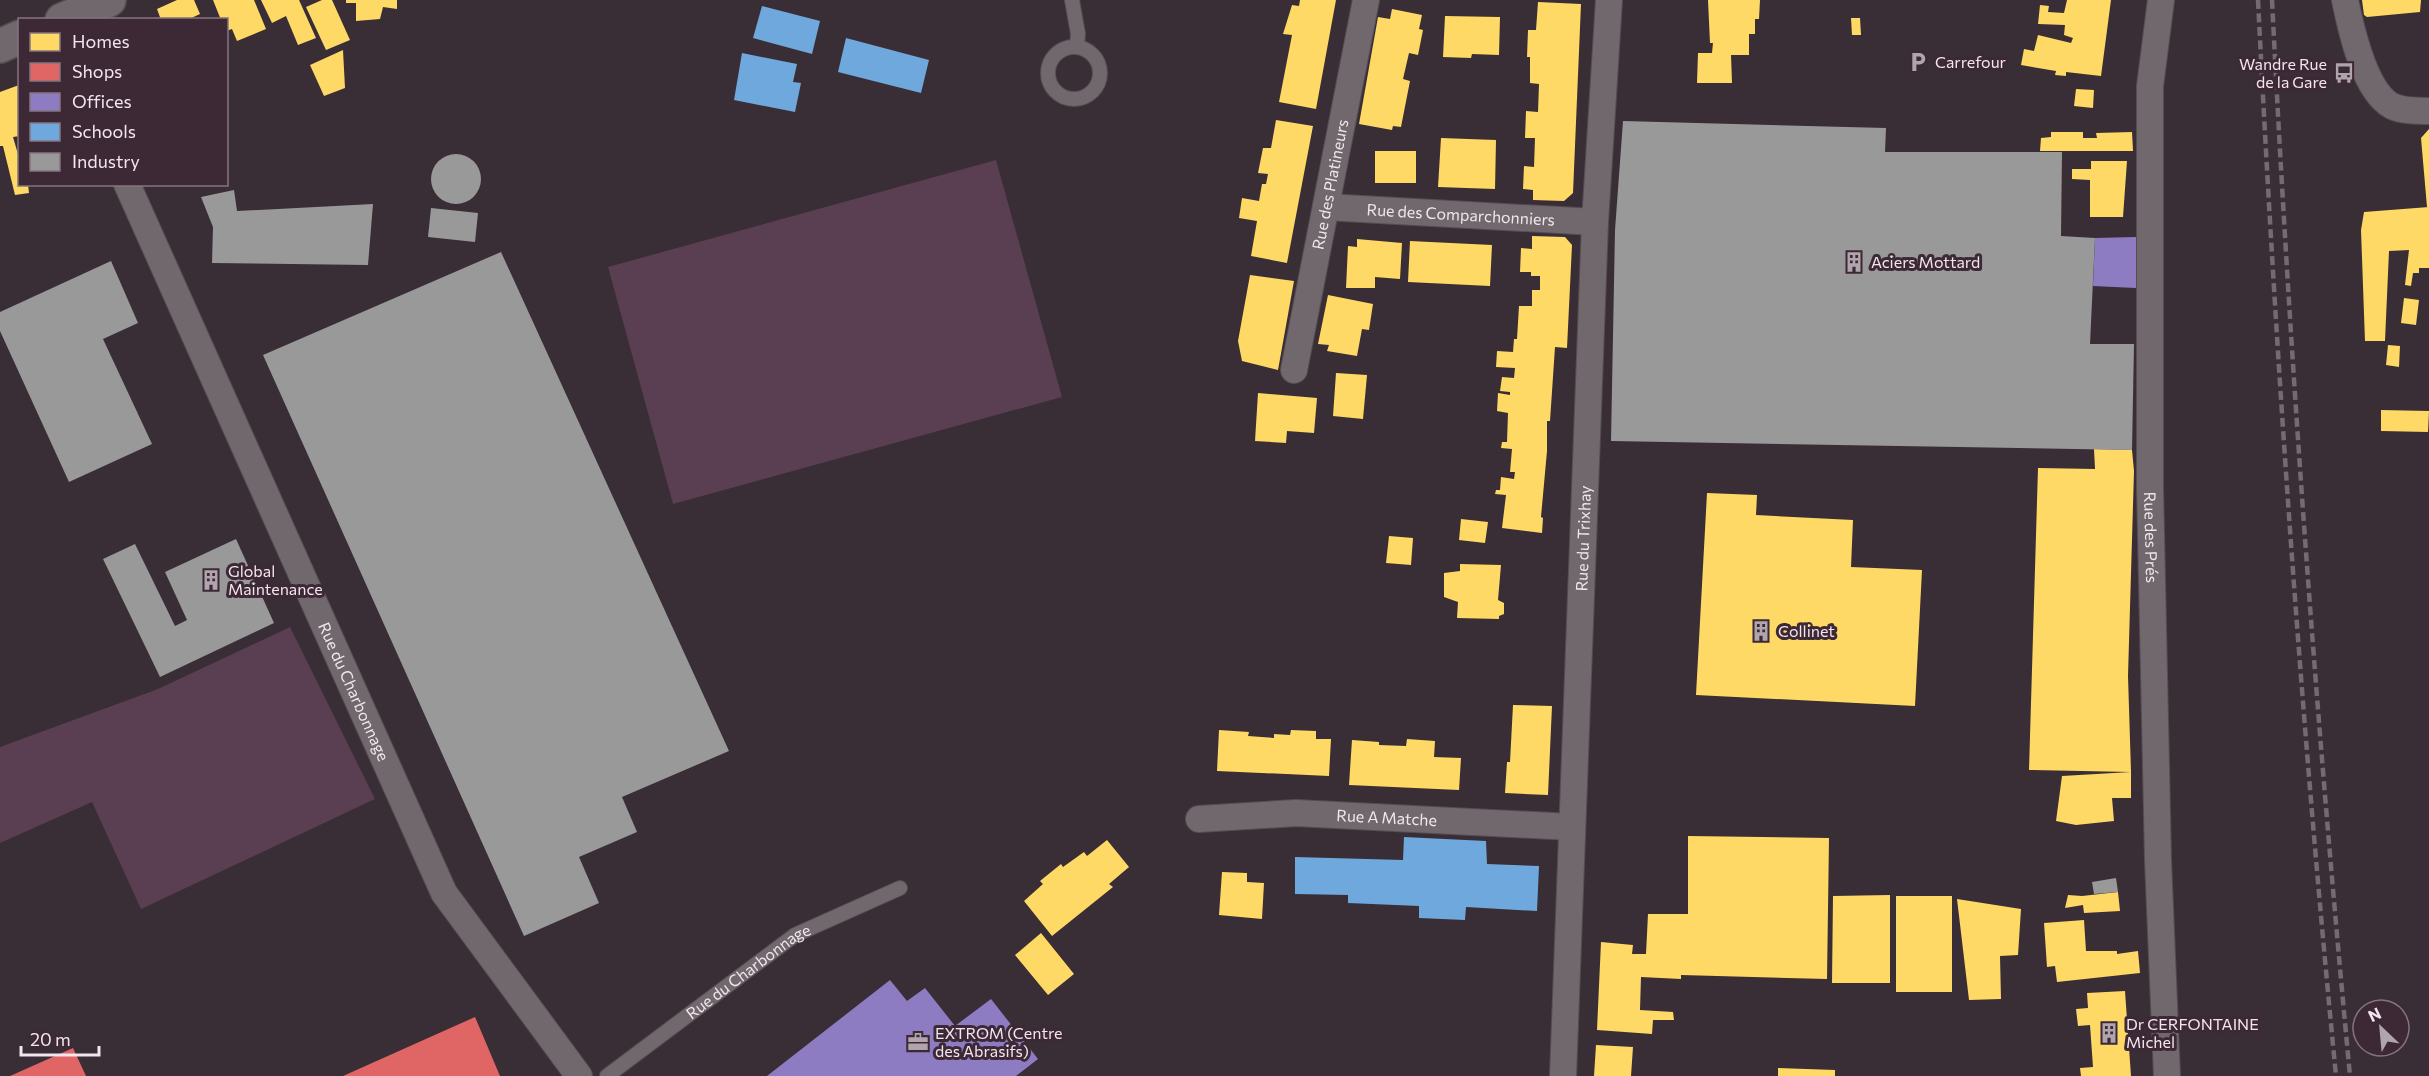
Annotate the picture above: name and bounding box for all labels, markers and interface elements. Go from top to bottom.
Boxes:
legend [18,18,228,186]
text: Homes [72,30,130,52]
parking icon: Carrefour [1906,50,1930,74]
place label: Carrefour [1935,52,2007,71]
place label: Wandre Rue de la Gare [2239,54,2327,91]
text: Shops [72,60,122,82]
bus stop icon: Wandre Rue de la Gare [2332,61,2356,85]
text: Offices [72,90,132,112]
street label: Rue des Platineurs [1308,118,1352,251]
text: Schools [72,120,136,142]
text: Industry [72,150,140,172]
street label: Rue des Comparchonniers [1366,199,1556,229]
building icon: Aciers Mottard [1842,250,1866,274]
place label: Aciers Mottard [1871,252,1980,271]
street label: Rue du Trixhay [1571,485,1594,592]
street label: Rue des Prés [2141,492,2162,583]
place label: Global Maintenance [228,561,323,598]
building icon: Global Maintenance [199,568,223,592]
street label: Rue du Charbonnage [315,619,394,764]
building icon: Collinet [1749,619,1773,643]
place label: Collinet [1778,621,1835,640]
street label: Rue A Matche [1336,805,1438,829]
street label: Rue du Charbonnage [682,919,813,1023]
north arrow [2351,998,2411,1058]
text: N [2365,1003,2384,1025]
place label: Dr CERFONTAINE Michel [2126,1014,2259,1051]
scale bar [21,1019,99,1057]
building icon: Dr CERFONTAINE Michel [2097,1021,2121,1045]
place label: EXTROM (Centre des Abrasifs) [935,1023,1063,1060]
text: 20 m [30,1028,71,1050]
office icon: EXTROM (Centre des Abrasifs) [906,1030,930,1054]

